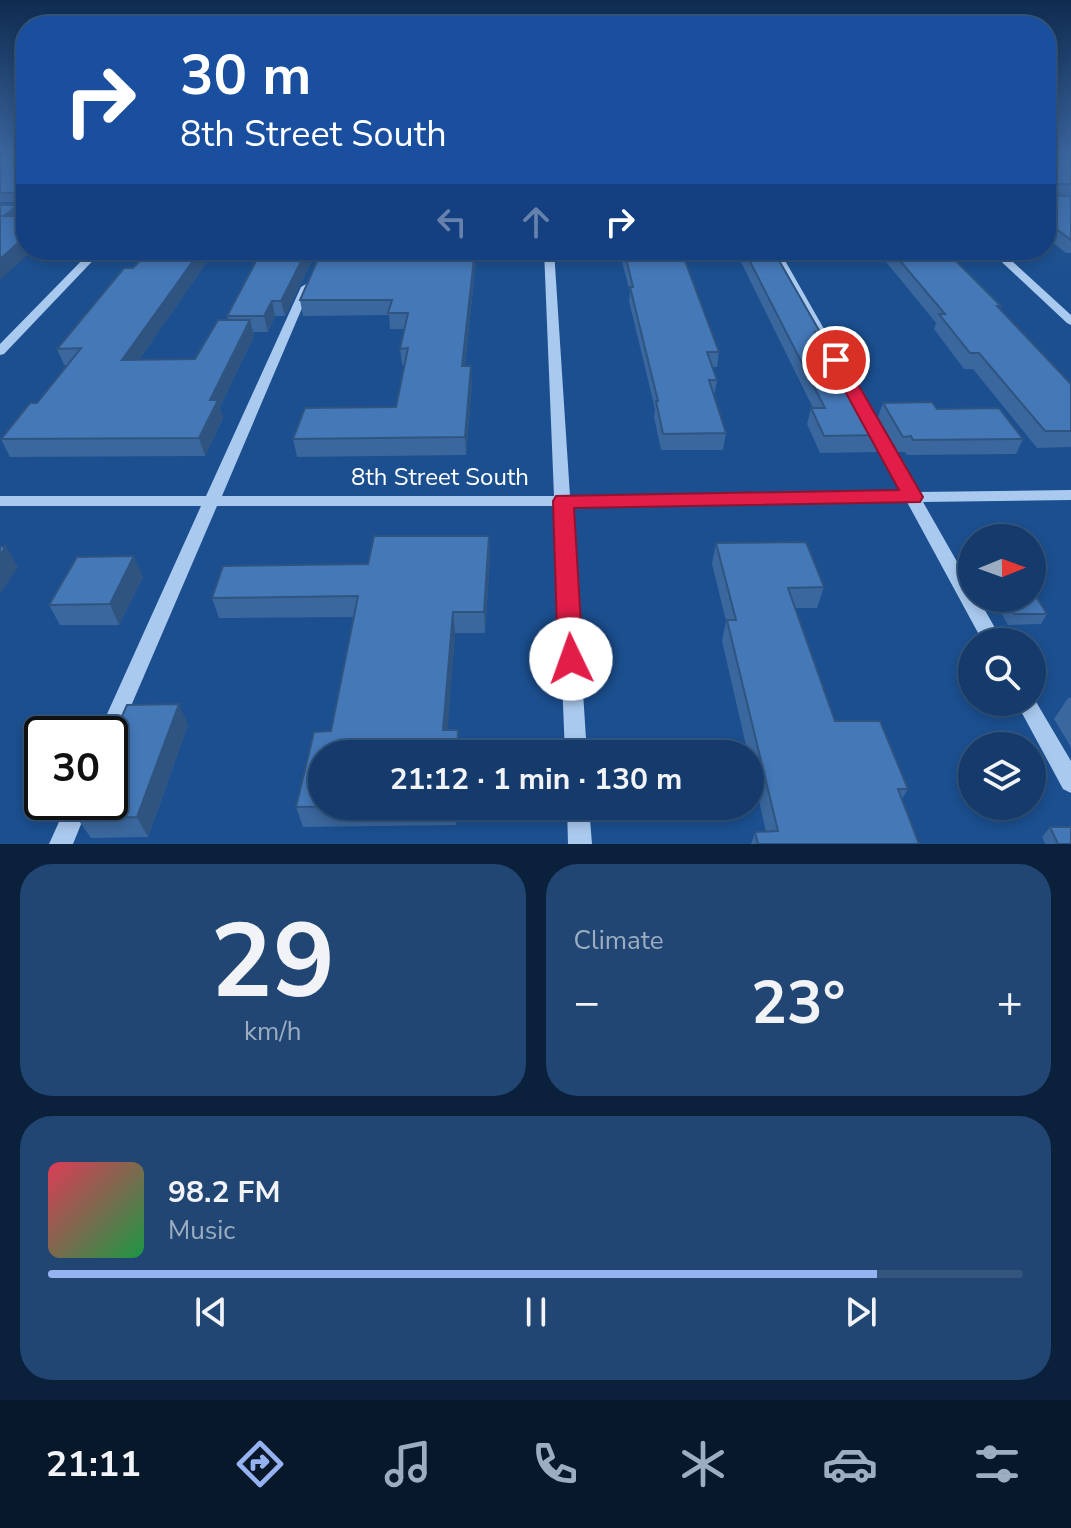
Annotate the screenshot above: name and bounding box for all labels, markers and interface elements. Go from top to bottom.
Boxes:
text: 30 m [180,37,311,114]
icon: right [48,48,152,152]
text: 8th Street South [180,110,447,159]
icon: left [430,200,474,244]
icon: ahead [514,200,558,244]
icon: right [598,200,642,244]
pin [802,326,870,394]
icon: arrive [814,338,858,382]
street label: 8th Street South [351,461,529,493]
north arrow [958,524,1046,612]
map controls [958,524,1046,820]
position arrow [529,617,613,701]
button: search [958,628,1046,716]
speed limit sign: 30 [24,716,128,820]
button: layers [958,732,1046,820]
text: 21:12 · 1 min · 130 m [390,759,682,800]
text: 29 [210,891,335,1033]
text: Climate [574,923,664,958]
text: 23° [751,962,846,1044]
text: − [574,973,600,1033]
text: + [997,973,1023,1033]
text: km/h [244,1014,301,1049]
text: 98.2 FM [168,1172,280,1213]
text: Music [168,1213,235,1248]
icon: previous [189,1290,233,1334]
icon: pause [514,1290,558,1334]
icon: next [839,1290,883,1334]
icon: directions [232,1436,288,1492]
icon: music [380,1436,436,1492]
icon: phone [527,1436,583,1492]
icon: climate [675,1436,731,1492]
icon: car [822,1436,878,1492]
icon: filters [969,1436,1025,1492]
text: 21:11 [46,1440,141,1489]

